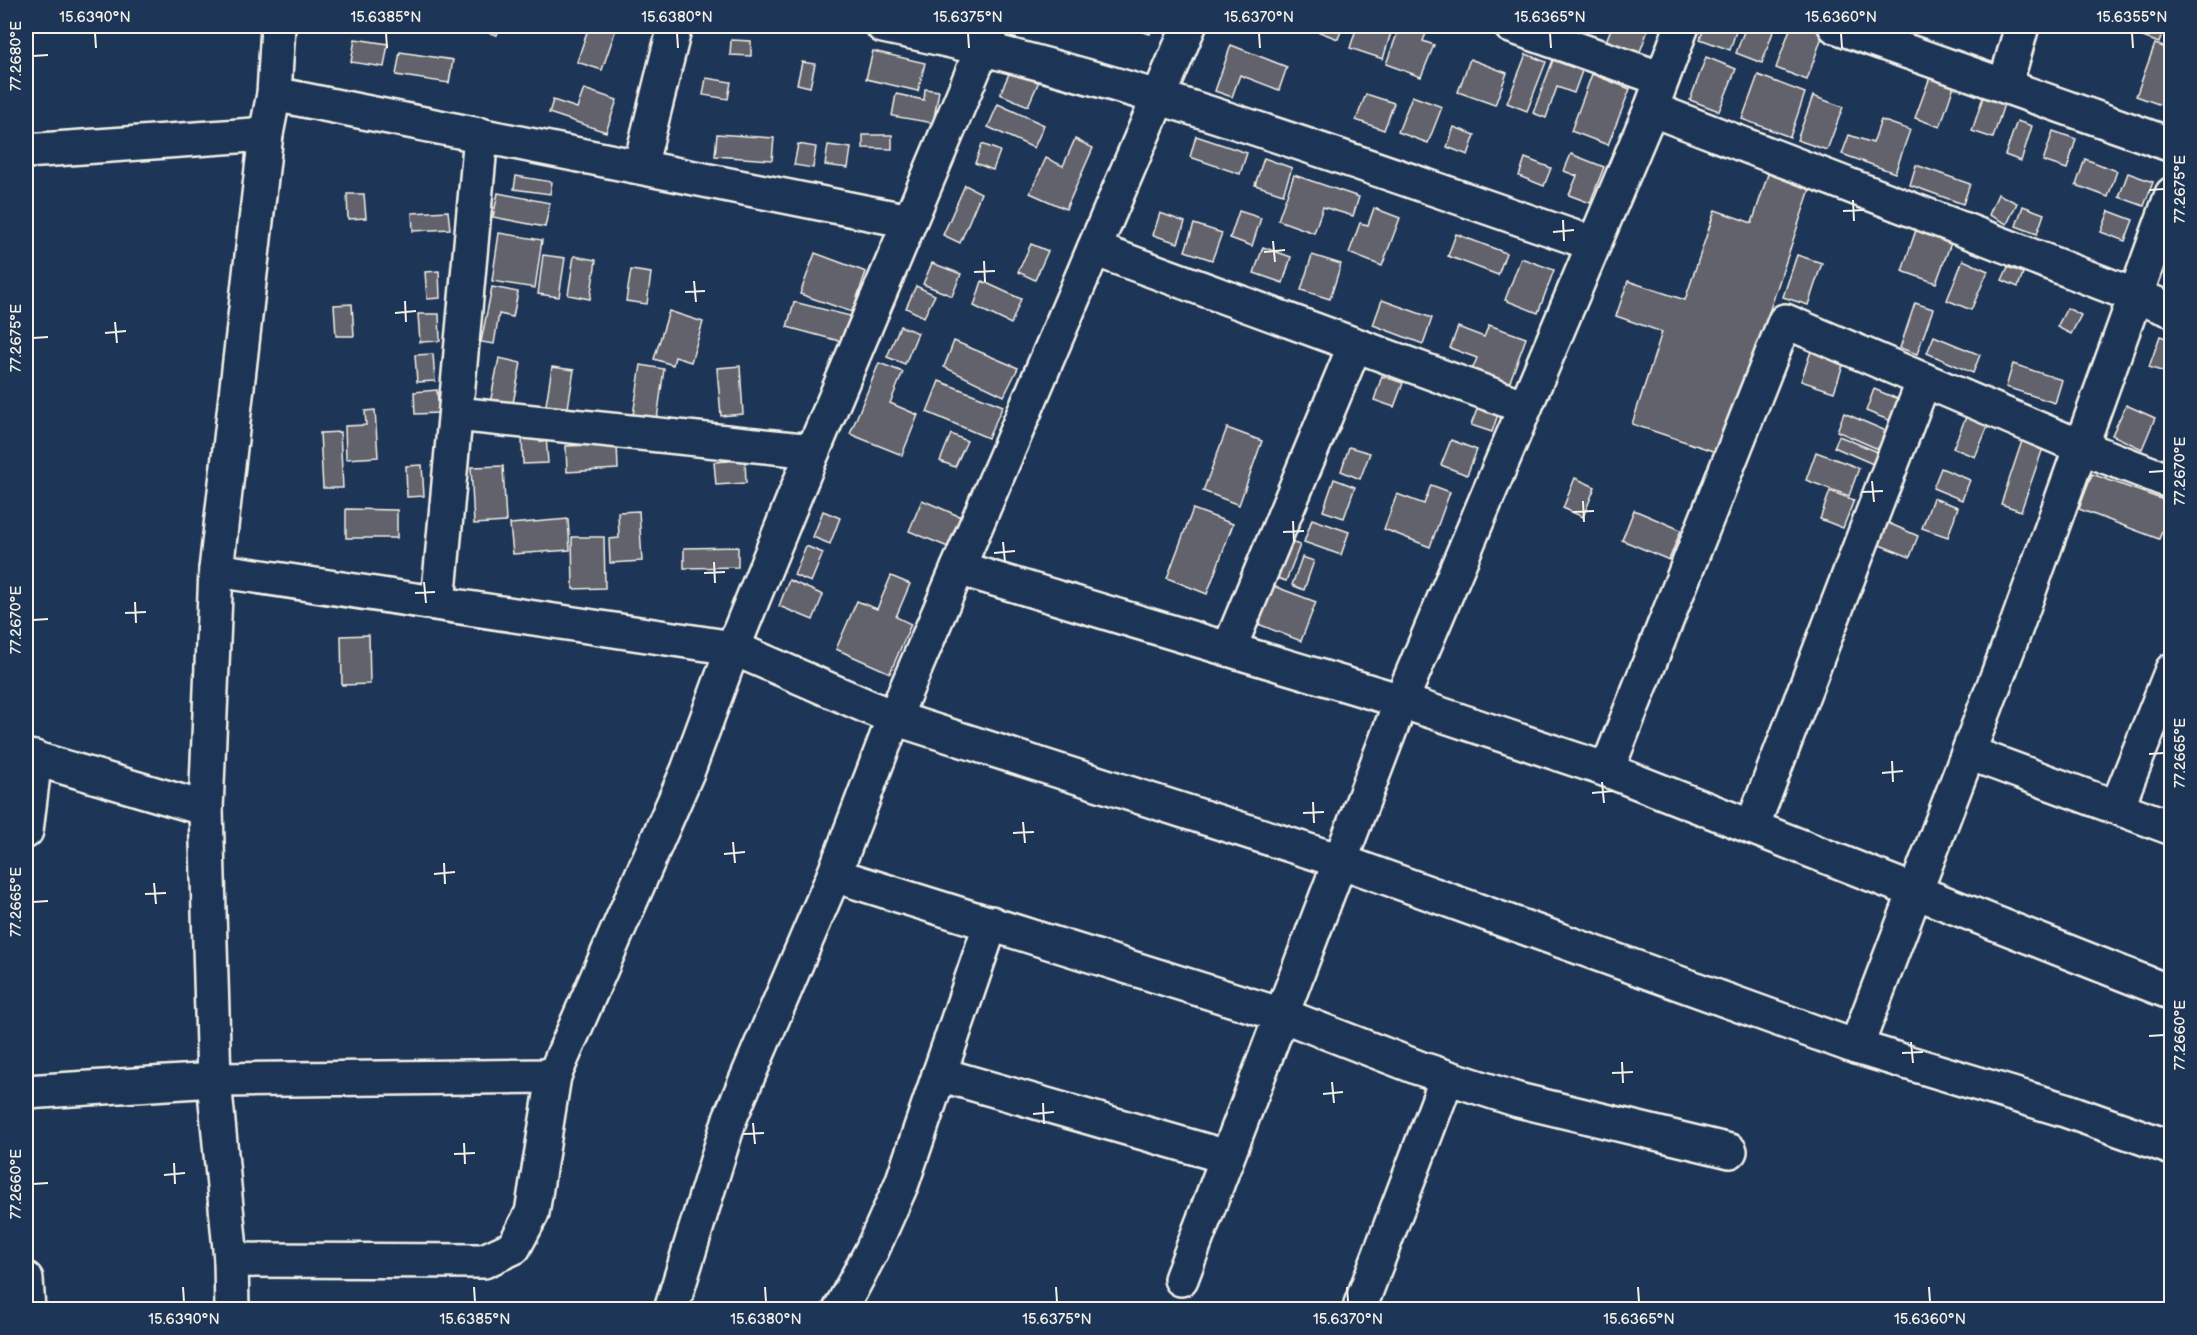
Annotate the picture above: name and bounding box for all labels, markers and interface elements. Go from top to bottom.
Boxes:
text: 15.6390°N [59,8,131,27]
text: 15.6385°N [350,8,422,27]
text: 15.6380°N [641,8,713,27]
text: 15.6375°N [933,8,1003,27]
text: 15.6370°N [1224,8,1294,27]
text: 15.6365°N [1514,8,1586,27]
text: 15.6360°N [1805,8,1877,27]
text: 15.6355°N [2097,8,2167,27]
text: 77.2680°E [7,21,26,91]
text: 77.2675°E [2171,155,2190,223]
text: 77.2675°E [7,304,26,372]
text: 77.2670°E [2171,437,2190,505]
text: 77.2670°E [7,586,26,654]
text: 77.2665°E [2171,718,2190,788]
text: 77.2665°E [7,867,26,937]
text: 77.2660°E [2171,1000,2190,1070]
text: 77.2660°E [7,1149,26,1219]
text: 15.6390°N [148,1310,220,1329]
text: 15.6385°N [439,1310,511,1329]
text: 15.6380°N [730,1310,802,1329]
text: 15.6375°N [1022,1310,1092,1329]
text: 15.6370°N [1313,1310,1383,1329]
text: 15.6365°N [1603,1310,1675,1329]
text: 15.6360°N [1894,1310,1966,1329]

